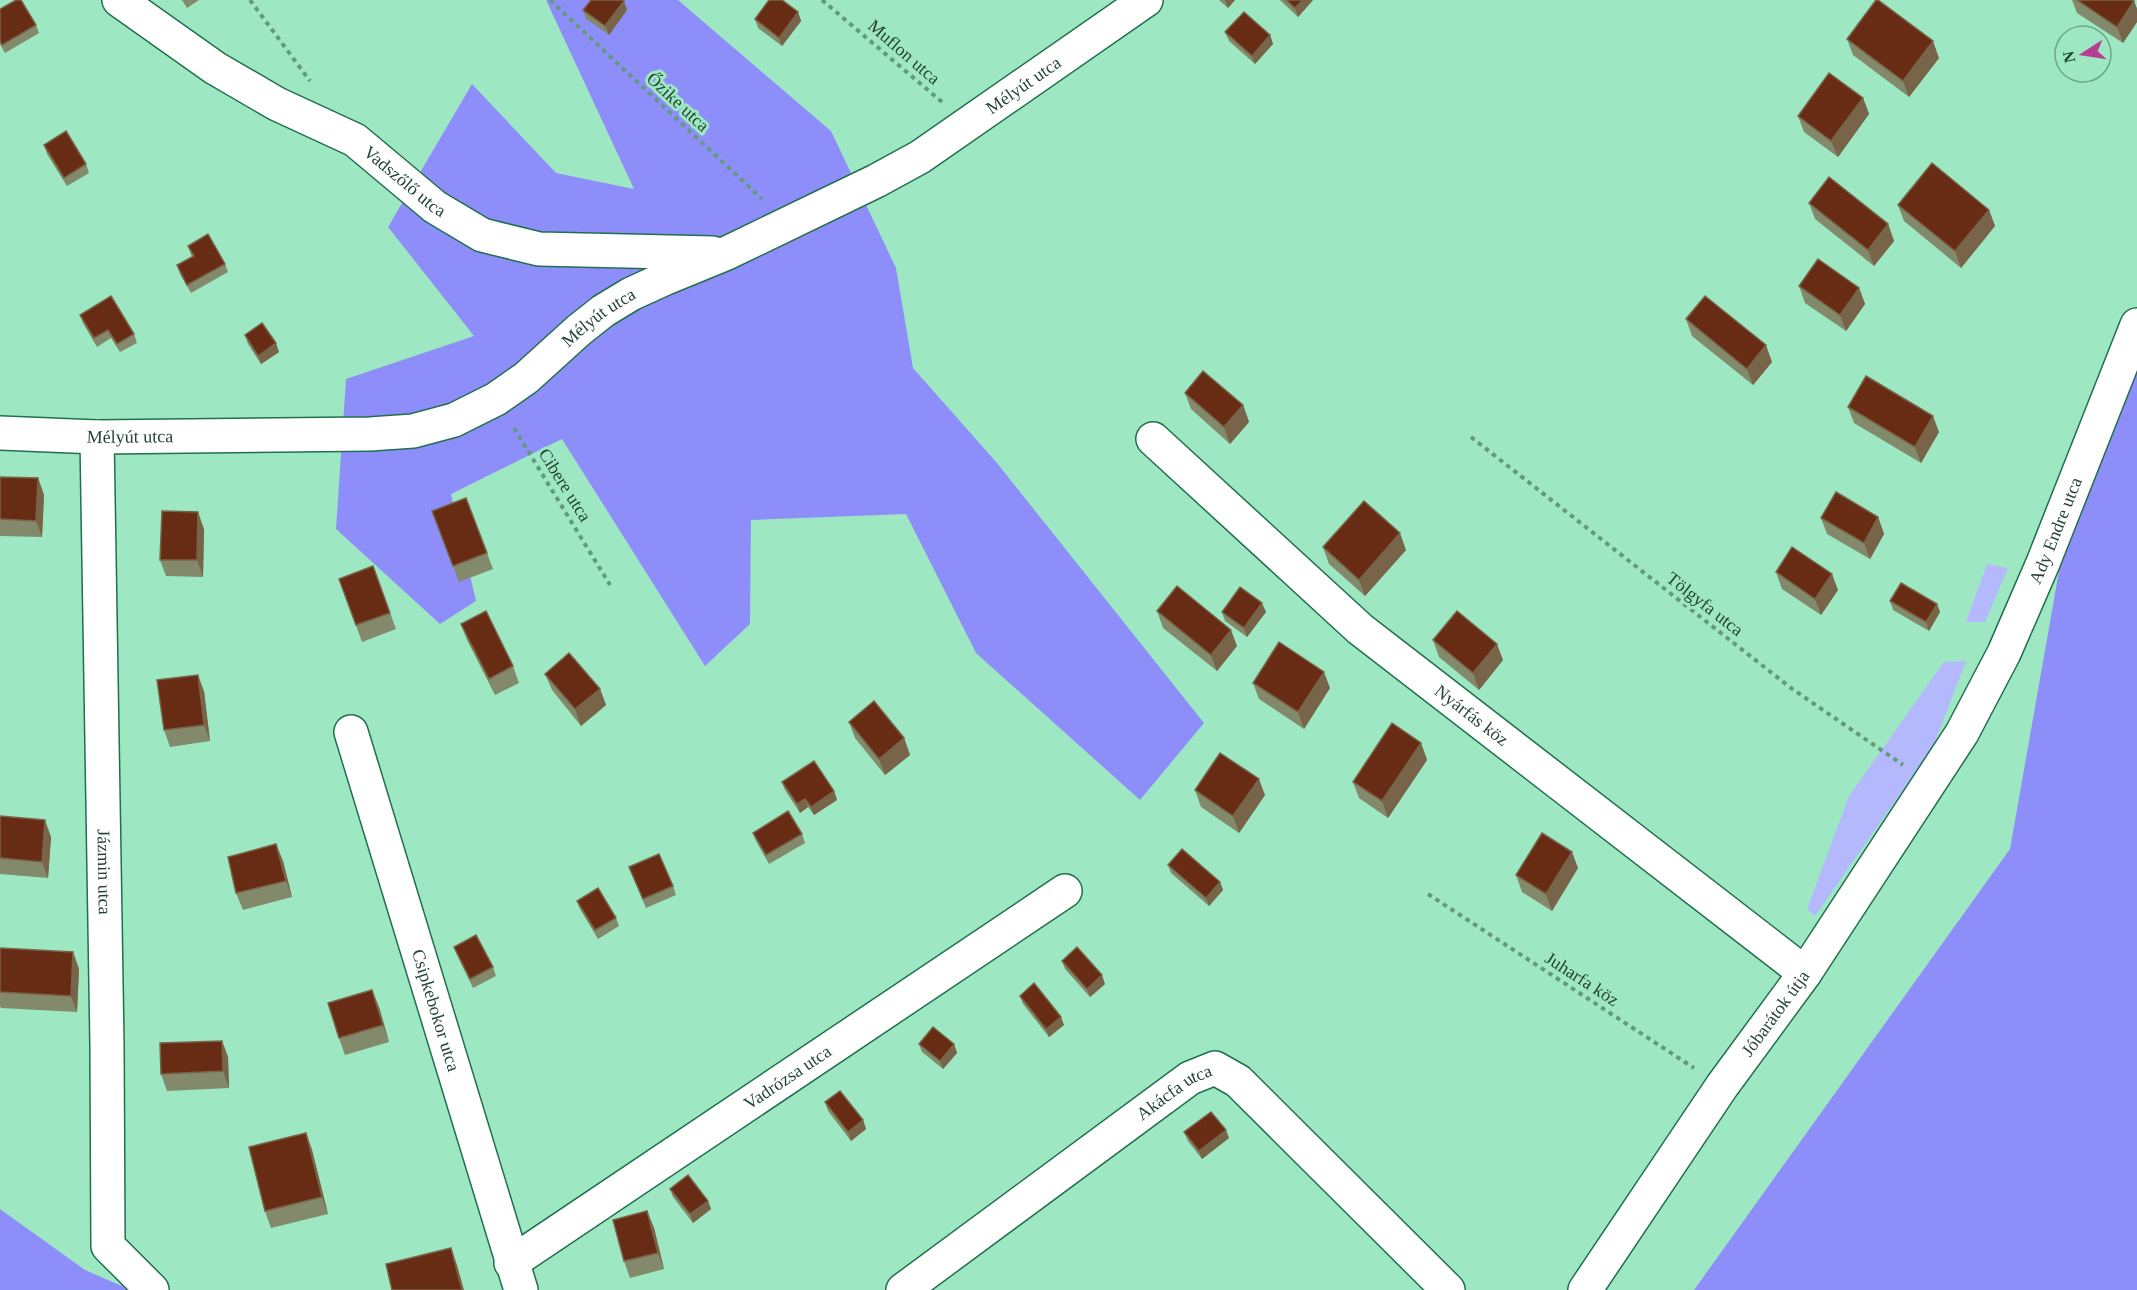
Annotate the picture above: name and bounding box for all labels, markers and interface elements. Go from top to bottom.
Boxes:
street label: Muflon utca [864,15,944,89]
north arrow [2053,24,2113,84]
text: N [2059,49,2078,64]
street label: Mélyút utca [982,52,1065,118]
street label: Őzike utca [643,68,714,136]
street label: Vadszőlő utca [360,142,449,221]
street label: Mélyút utca [557,284,639,351]
street label: Mélyút utca [86,426,173,447]
street label: Cibere utca [535,445,595,525]
street label: Ady Endre utca [2025,474,2086,587]
street label: Tölgyfa utca [1663,568,1747,640]
street label: Nyárfás köz [1431,681,1512,750]
street label: Jázmin utca [93,829,115,915]
street label: Csipkebokor utca [408,947,464,1074]
street label: Juharfa köz [1542,948,1622,1010]
street label: Jóbarátok útja [1737,966,1814,1060]
street label: Vadrózsa utca [740,1041,835,1114]
street label: Akácfa utca [1133,1060,1215,1124]

